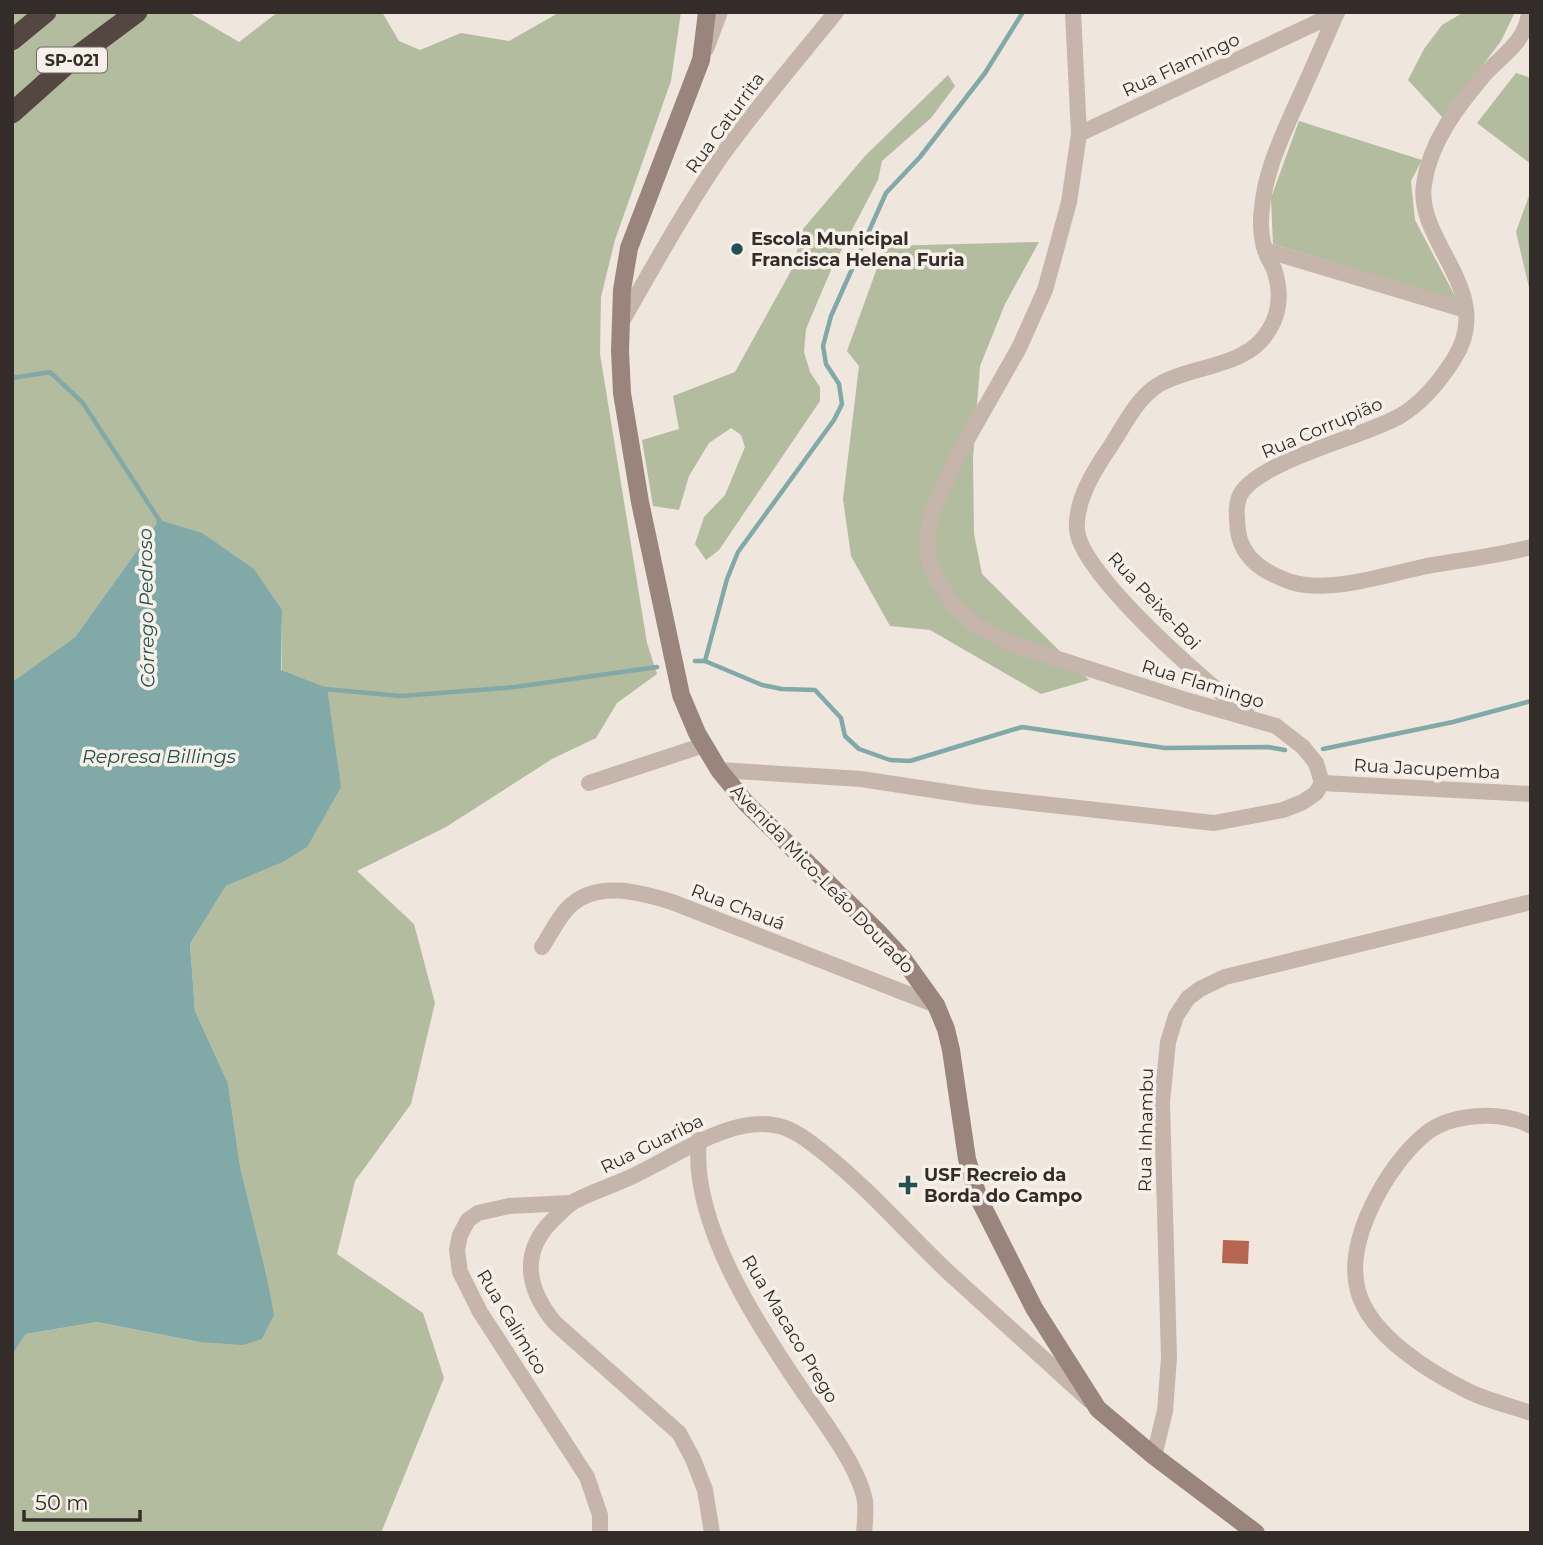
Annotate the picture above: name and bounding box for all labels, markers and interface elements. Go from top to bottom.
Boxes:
street label: Rua Flamingo [1119,28,1243,102]
road number: SP-021 [37,48,107,72]
street label: Rua Caturrita [681,68,769,178]
place label: Escola Municipal Francisca Helena Furia [751,228,965,271]
marker: Escola Municipal Francisca Helena Furia [729,241,745,257]
street label: Rua Corrupião [1258,393,1386,463]
water label: Córrego Pedroso [134,528,159,688]
street label: Rua Peixe-Boi [1103,547,1205,655]
street label: Rua Flamingo [1139,655,1267,713]
water label: Represa Billings [82,745,236,768]
street label: Rua Jacupemba [1353,754,1501,784]
street label: Avenida Mico-Leão Dourado [726,780,918,978]
street label: Rua Chauá [688,879,788,935]
street label: Rua Inhambu [1134,1068,1158,1192]
street label: Rua Guariba [597,1110,707,1178]
place label: USF Recreio da Borda do Campo [924,1164,1083,1207]
marker: USF Recreio da Borda do Campo [898,1175,918,1195]
street label: Rua Macaco Prego [737,1251,843,1407]
street label: Rua Calimico [472,1266,552,1378]
scale bar [24,1478,140,1522]
text: 50 m [35,1490,89,1515]

